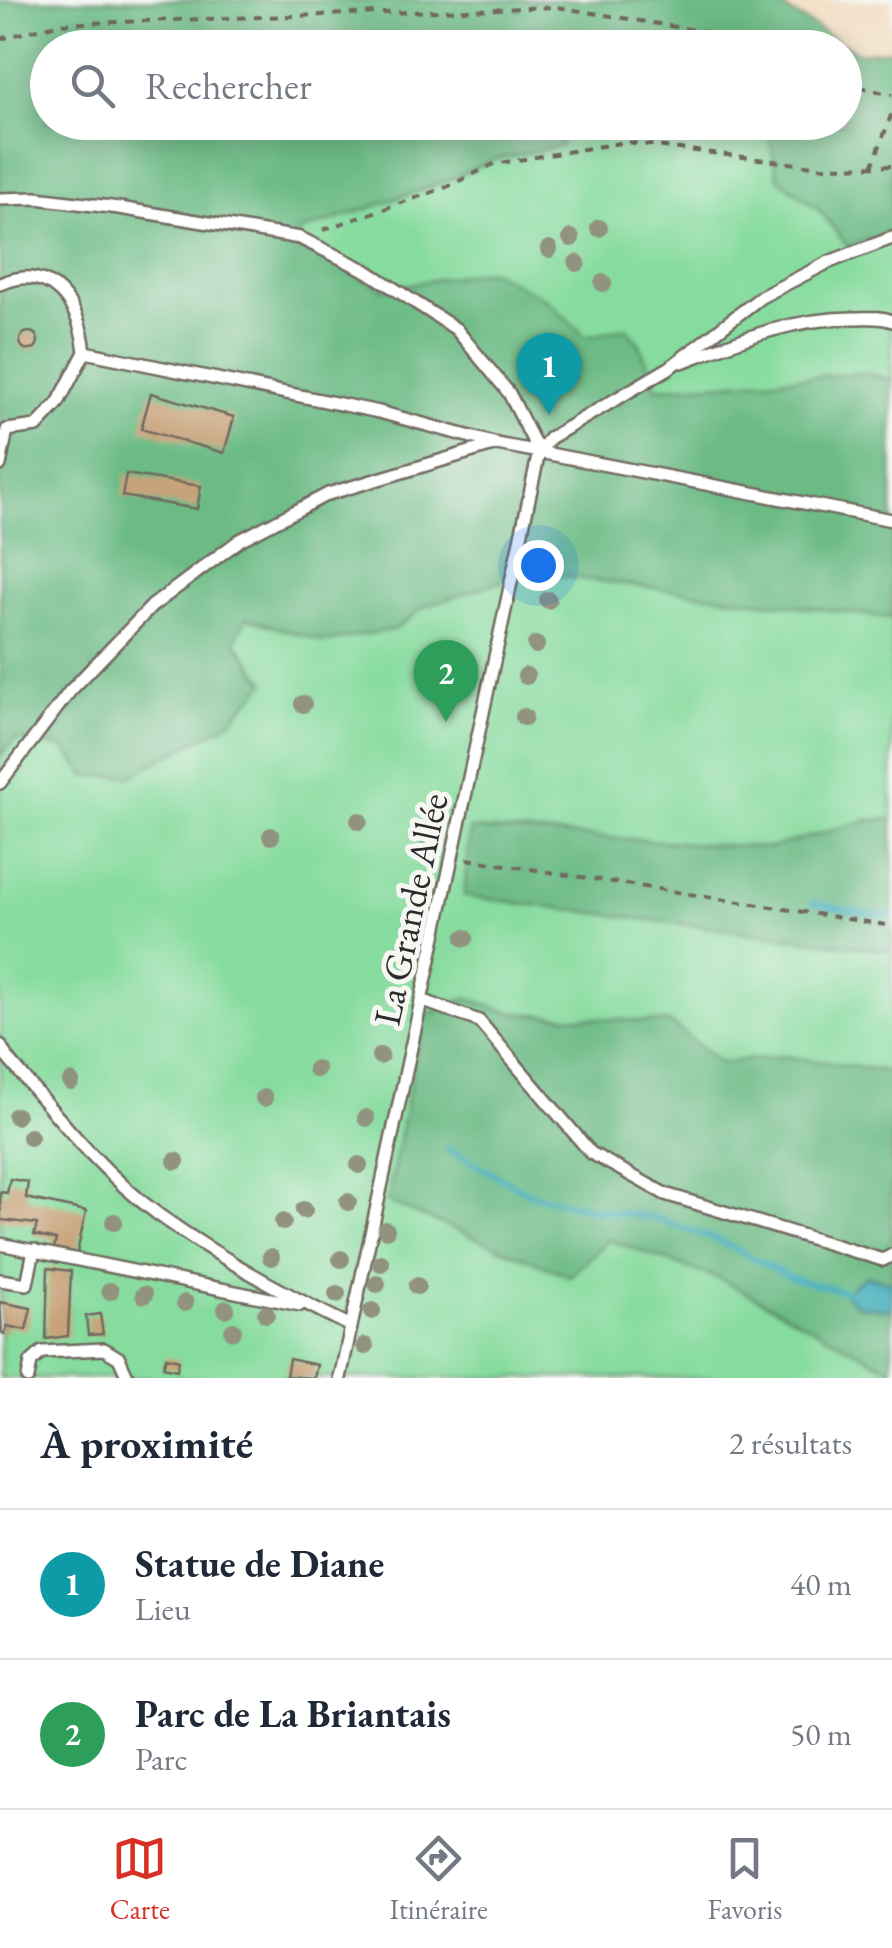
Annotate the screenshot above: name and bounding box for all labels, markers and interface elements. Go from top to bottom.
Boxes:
search box [30,30,862,140]
icon: search [65,58,120,113]
text: Rechercher [145,61,312,110]
pin: 1 [516,332,582,415]
your location [513,540,564,591]
pin: 2 [414,640,478,722]
street label: La Grande Allée [361,788,459,1030]
text: À proximité [40,1416,253,1471]
text: 2 résultats [729,1422,852,1464]
text: Statue de Diane [135,1539,384,1588]
text: 1 [64,1563,81,1605]
text: 40 m [790,1563,852,1605]
text: Lieu [135,1588,191,1630]
text: Parc de La Briantais [135,1689,451,1738]
text: 2 [64,1713,81,1755]
text: 50 m [790,1713,852,1755]
text: Parc [135,1738,188,1780]
tab: Carte [110,1831,170,1927]
tab: Itinéraire [389,1831,488,1927]
tab: Favoris [707,1831,782,1927]

